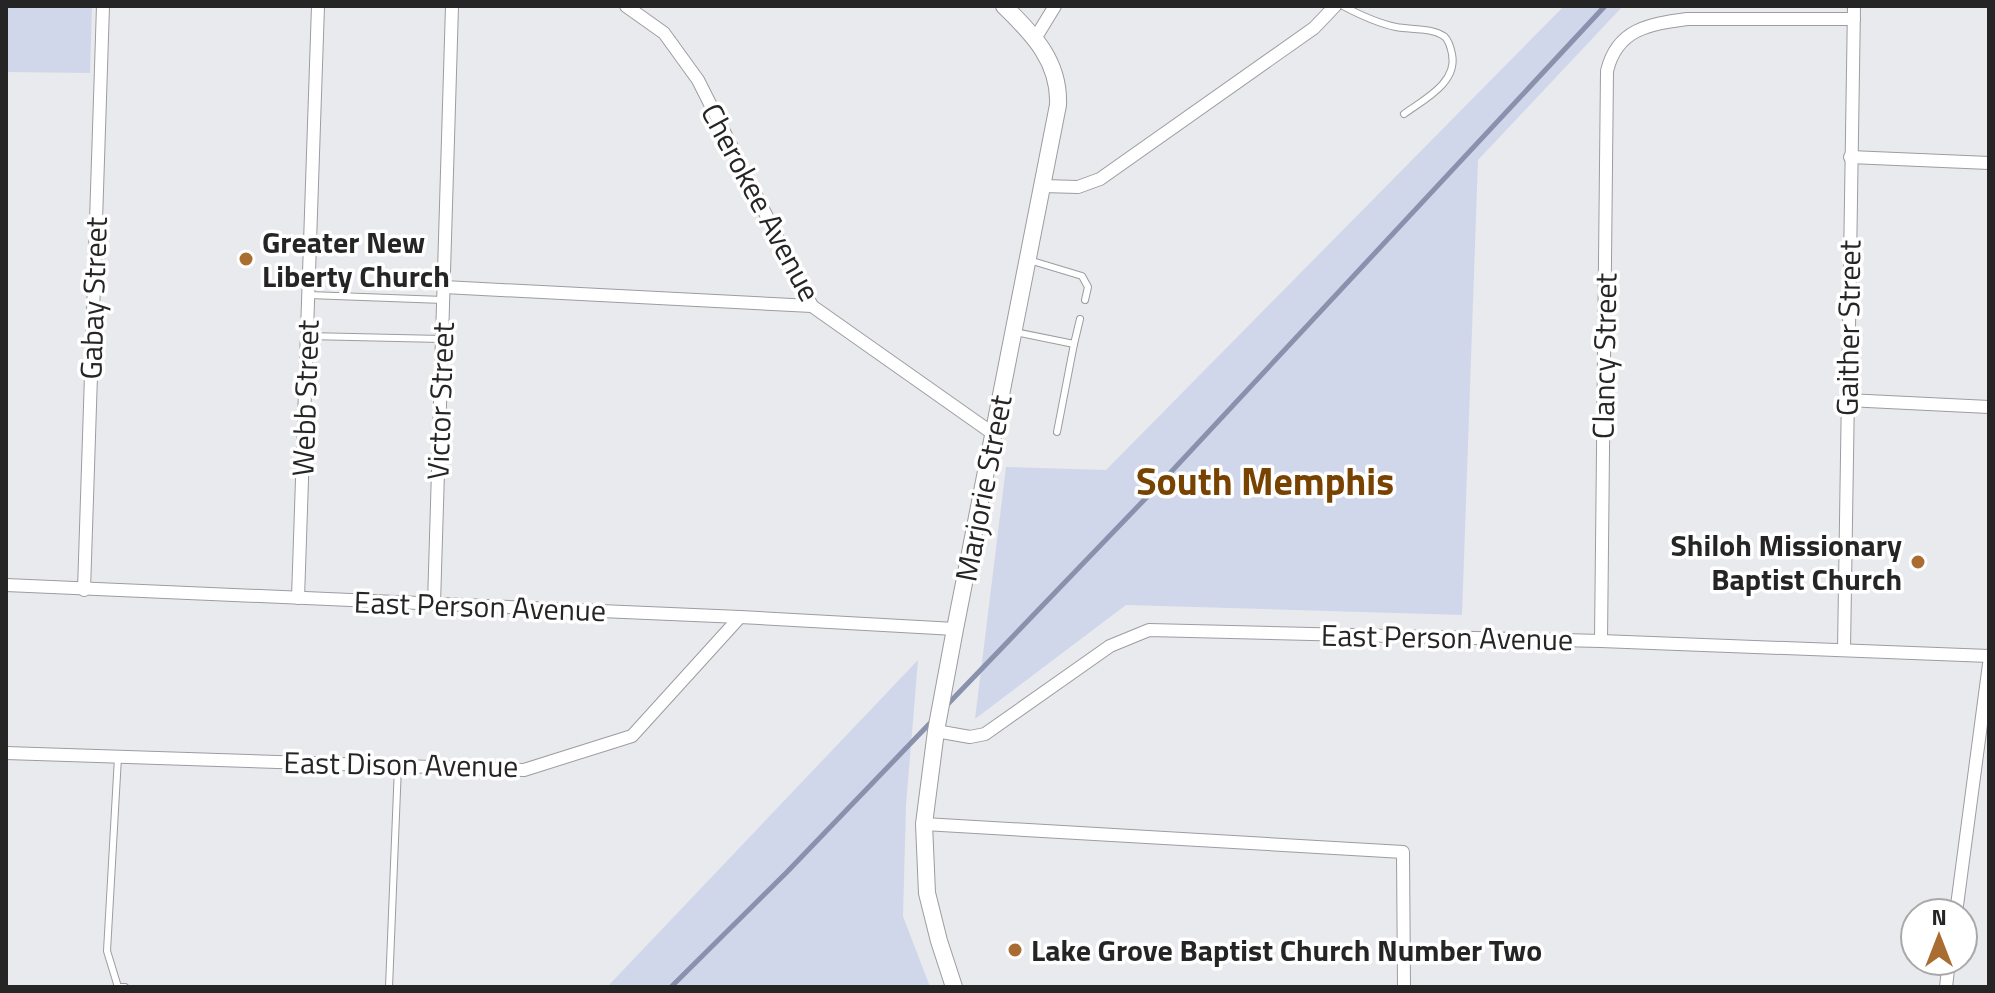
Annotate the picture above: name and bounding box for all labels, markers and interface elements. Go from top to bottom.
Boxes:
street label: Cherokee Avenue [689,95,833,309]
street label: Gabay Street [67,215,119,380]
place label: Greater New Liberty Church [262,219,450,299]
street label: Gaither Street [1823,239,1873,416]
marker: Greater New Liberty Church [237,250,255,268]
street label: Clancy Street [1580,272,1628,439]
street label: Webb Street [279,318,331,477]
street label: Victor Street [414,321,466,481]
street label: Marjorie Street [942,390,1024,585]
district label: South Memphis [1136,452,1394,510]
place label: Shiloh Missionary Baptist Church [1671,522,1902,602]
marker: Shiloh Missionary Baptist Church [1909,553,1927,571]
street label: East Person Avenue [353,579,607,633]
street label: East Person Avenue [1320,612,1574,662]
street label: East Dison Avenue [283,739,519,789]
north arrow [1899,897,1979,977]
text: N [1931,900,1947,934]
place label: Lake Grove Baptist Church Number Two [1031,927,1542,973]
marker: Lake Grove Baptist Church Number Two [1006,941,1024,959]

